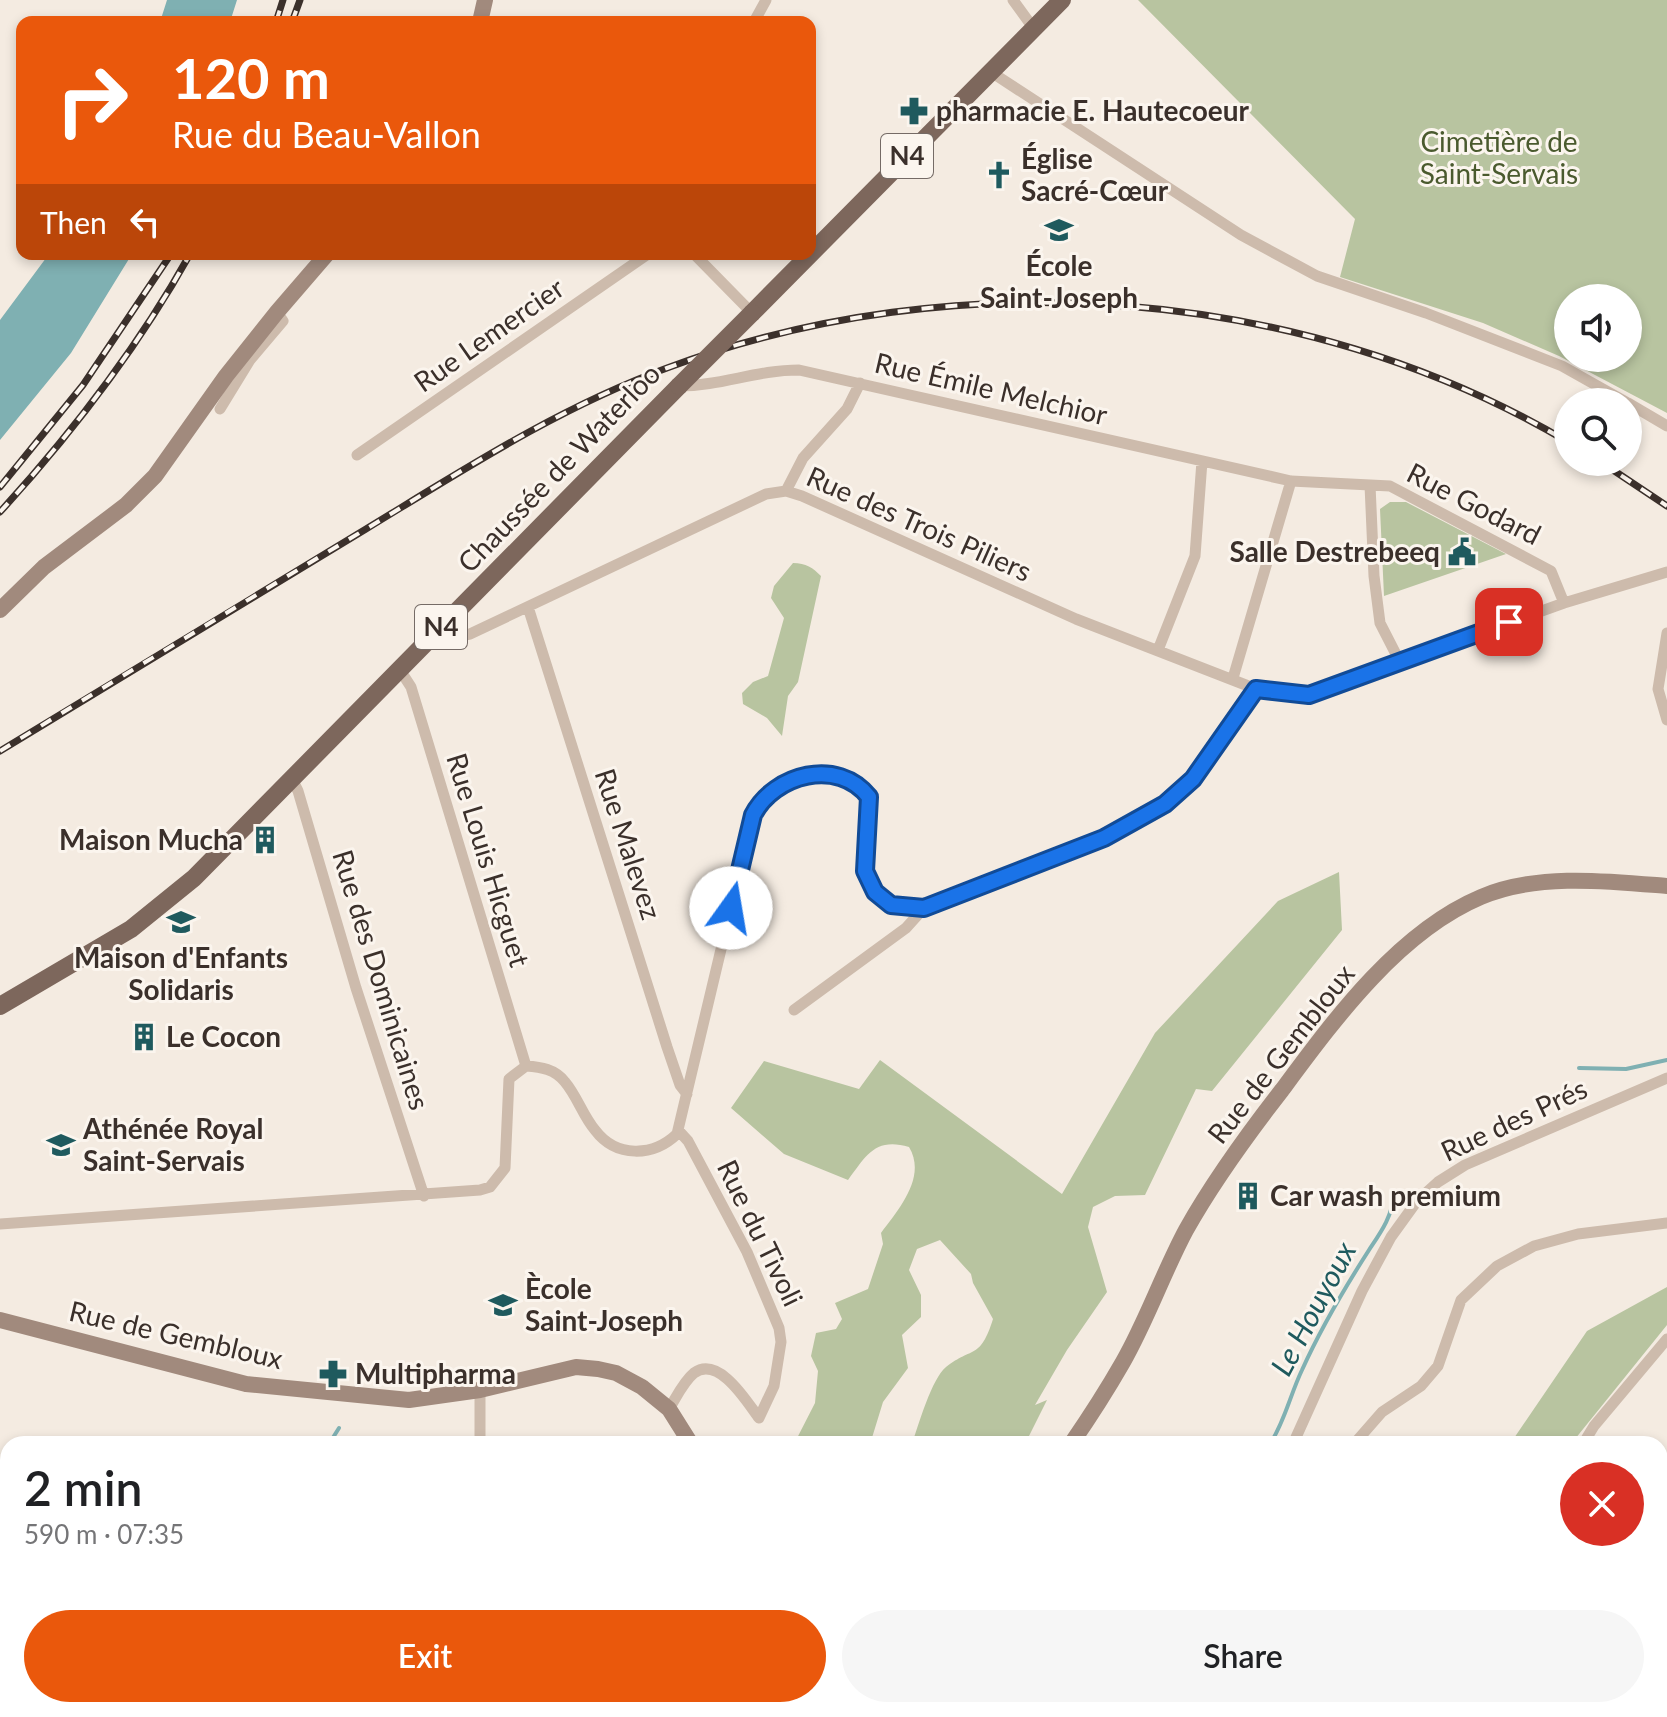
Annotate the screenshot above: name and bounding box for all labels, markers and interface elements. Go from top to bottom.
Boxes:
text: 120 m [172,44,330,111]
icon: right [40,48,144,152]
place label: pharmacie E. Hautecoeur [936,93,1249,127]
pharmacy icon: pharmacie E. Hautecoeur [899,96,929,126]
text: Rue du Beau-Vallon [172,112,481,156]
park label: Cimetière de Saint-Servais [1420,124,1578,190]
road number: N4 [881,134,933,178]
place label: Église Sacré-Cœur [1021,141,1169,207]
church icon: Église Sacré-Cœur [984,160,1014,190]
icon: left [123,200,167,244]
text: Then [40,204,107,240]
school or university icon: École Saint-Joseph [1044,215,1074,245]
place label: École Saint-Joseph [980,248,1138,314]
street label: Rue Lemercier [407,270,570,398]
map controls [1554,284,1642,476]
button: sound [1554,284,1642,372]
street label: Rue Émile Melchior [872,345,1111,431]
street label: Chaussée de Waterloo [450,356,667,579]
button: search [1554,388,1642,476]
street label: Rue Godard [1402,455,1547,551]
street label: Rue des Trois Piliers [802,458,1037,588]
place label: Salle Destrebeeq [1229,534,1440,568]
public building icon: Salle Destrebeeq [1447,537,1477,567]
pin [1475,588,1543,656]
icon: arrive [1487,600,1531,644]
road number: N4 [415,605,467,649]
street label: Rue Louis Hicguet [440,749,538,971]
street label: Rue Malevez [589,764,669,923]
place label: Maison Mucha [59,822,243,856]
building icon: Maison Mucha [250,825,280,855]
street label: Rue des Dominicaines [326,846,438,1114]
position arrow [689,866,773,950]
school or university icon: Maison d'Enfants Solidaris [166,907,196,937]
place label: Maison d'Enfants Solidaris [74,940,288,1006]
street label: Rue de Gembloux [1200,957,1361,1150]
place label: Le Cocon [166,1019,281,1053]
building icon: Le Cocon [129,1022,159,1052]
street label: Rue des Prés [1435,1070,1592,1168]
place label: Athénée Royal Saint-Servais [82,1111,264,1177]
school or university icon: Athénée Royal Saint-Servais [46,1130,76,1160]
street label: Rue du Tivoli [711,1154,811,1311]
place label: Car wash premium [1270,1178,1501,1212]
building icon: Car wash premium [1233,1181,1263,1211]
water label: Le Houyoux [1262,1235,1362,1381]
place label: Ècole Saint-Joseph [525,1271,683,1337]
school or university icon: Ècole Saint-Joseph [488,1290,518,1320]
street label: Rue de Gembloux [66,1293,286,1375]
place label: Multipharma [355,1356,516,1390]
pharmacy icon: Multipharma [318,1359,348,1389]
text: 2 min [24,1459,142,1516]
button: close [1560,1462,1644,1546]
text: 590 m · 07:35 [24,1518,184,1550]
button: Exit [24,1610,826,1702]
button: Share [842,1610,1644,1702]

